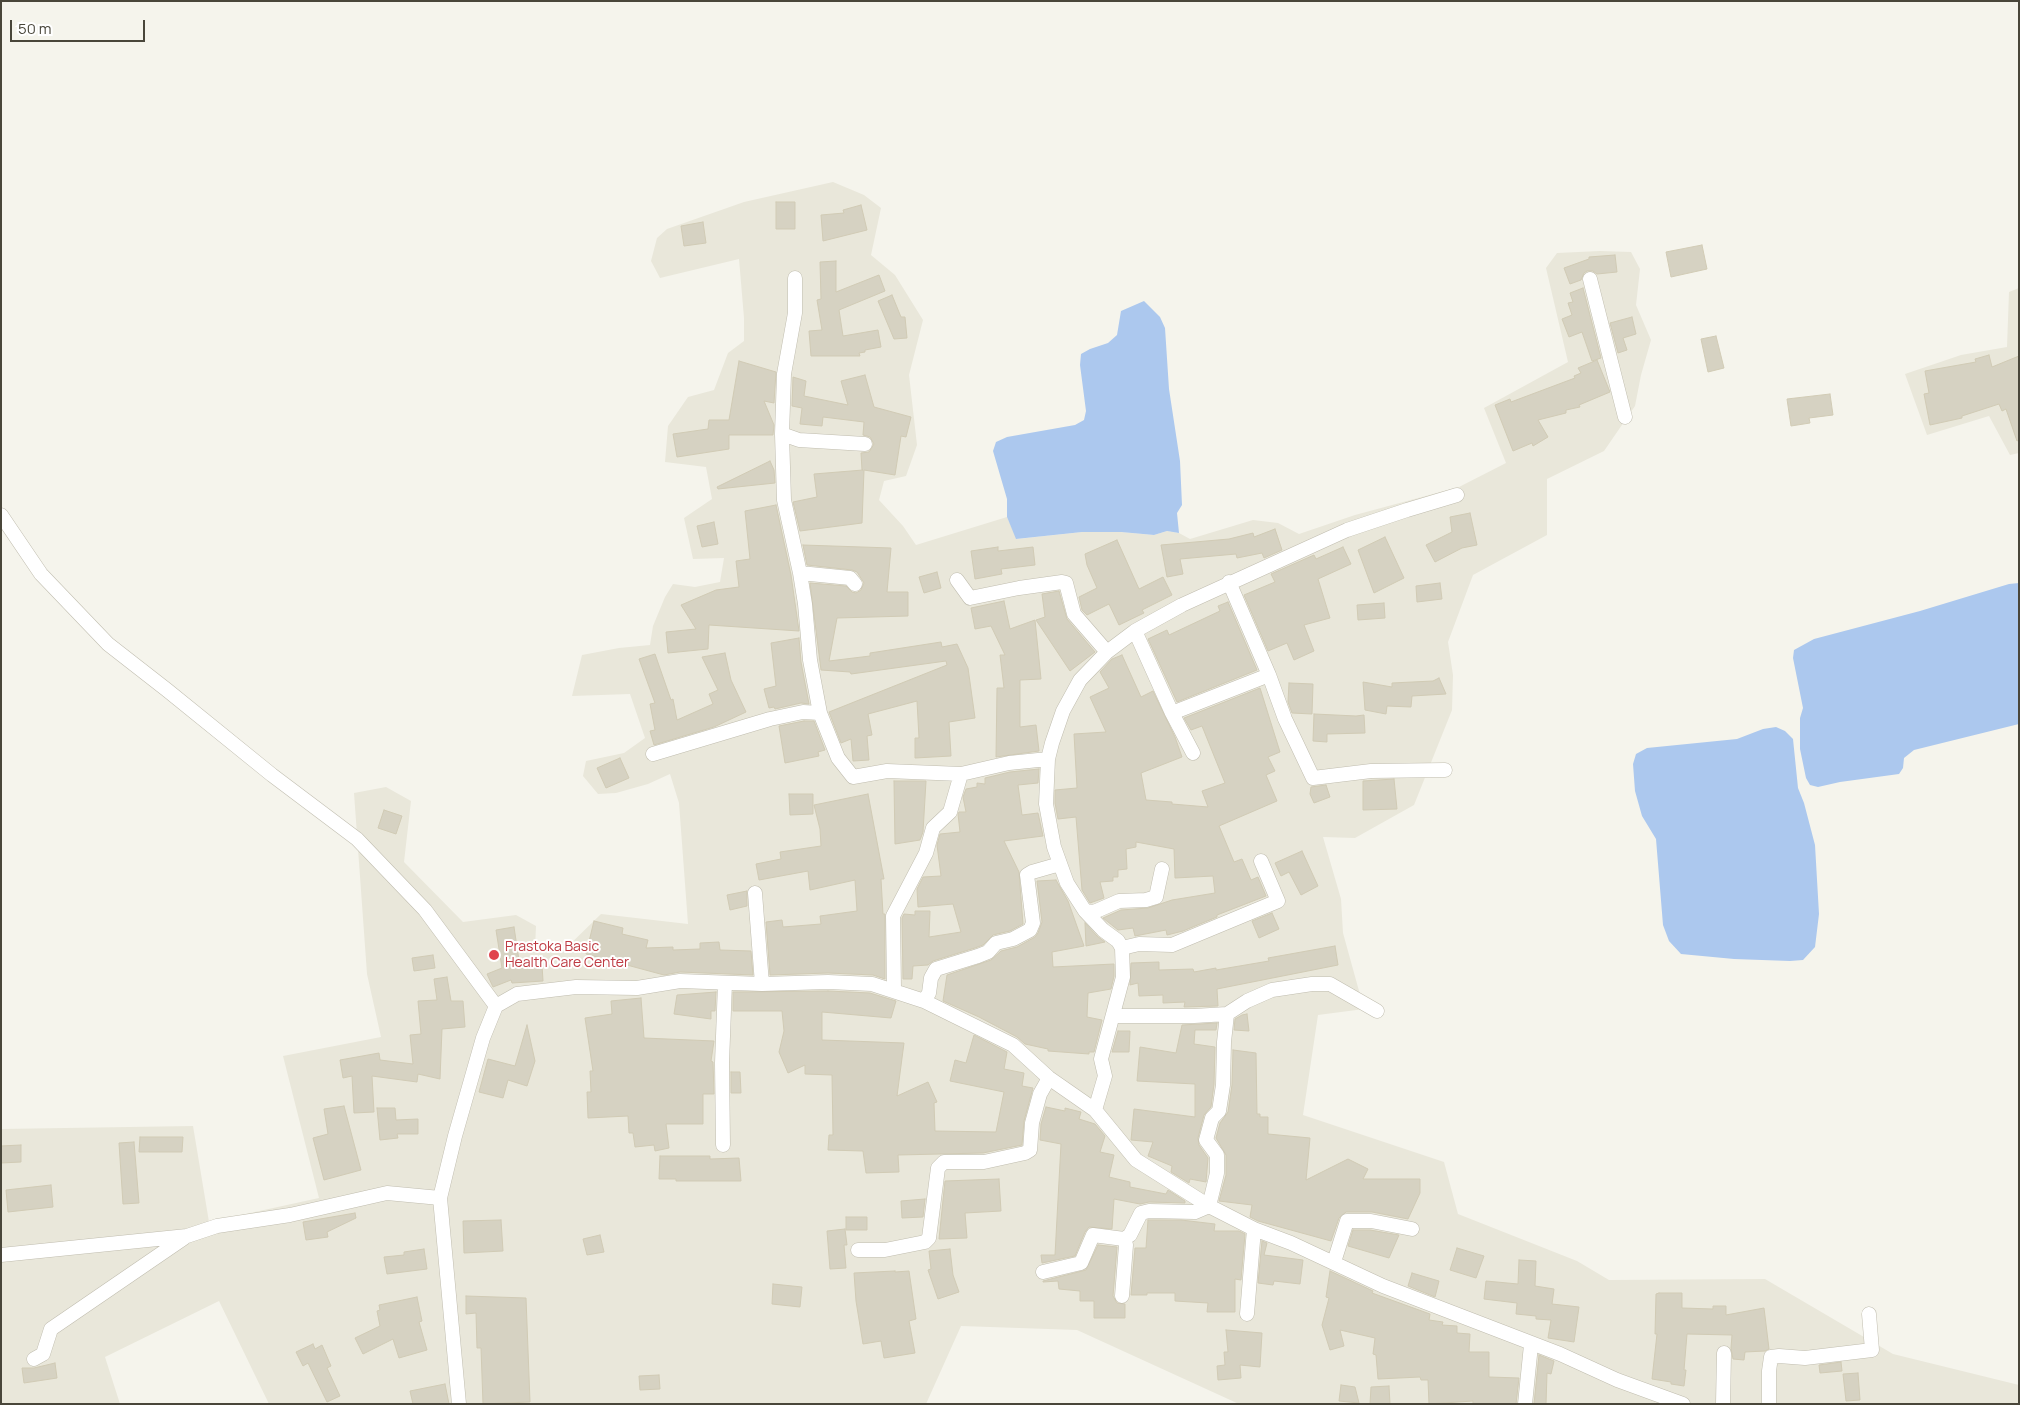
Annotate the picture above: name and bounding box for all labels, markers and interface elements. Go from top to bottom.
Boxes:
scale bar [12,10,148,42]
text: 50 m [18,18,52,39]
place label: Prastoka Basic Health Care Center [505,939,629,972]
marker: Prastoka Basic Health Care Center [487,948,501,962]

